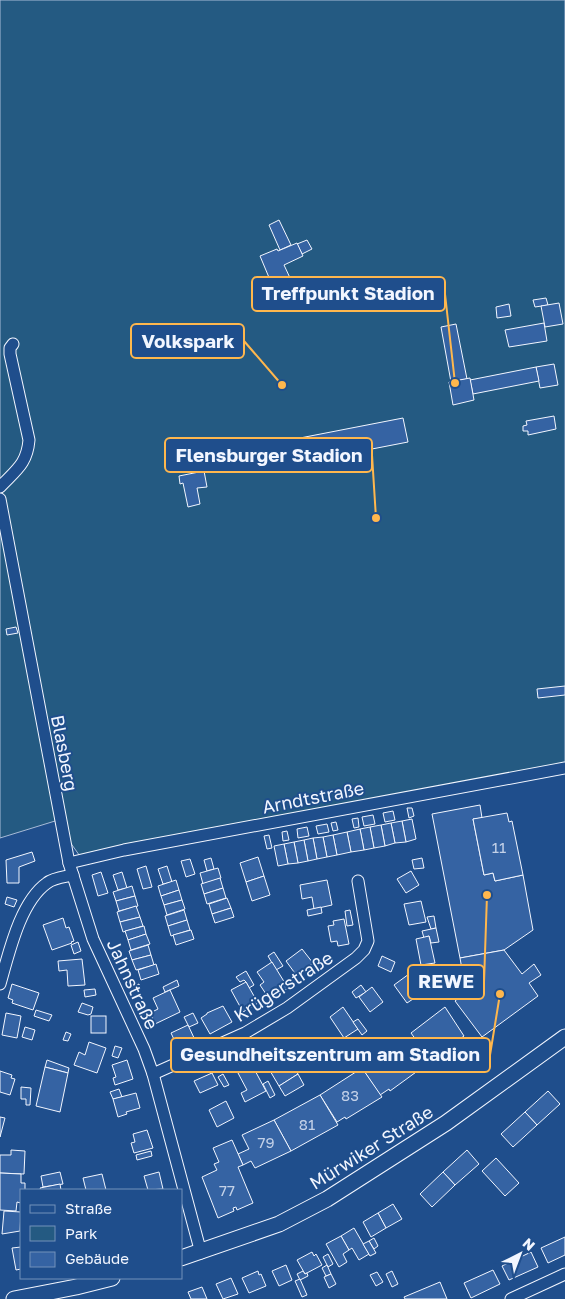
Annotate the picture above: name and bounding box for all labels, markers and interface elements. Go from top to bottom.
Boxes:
callout: Treffpunkt Stadion [252,277,445,311]
text: Treffpunkt Stadion [261,281,435,304]
callout: Volkspark [131,324,244,358]
text: Volkspark [142,329,234,352]
callout: Flensburger Stadion [165,438,372,472]
text: Flensburger Stadion [175,443,363,466]
street label: Blasberg [47,713,83,793]
street label: Arndtstraße [260,776,366,818]
house number: 11 [492,838,506,856]
street label: Jahnstraße [103,935,163,1033]
street label: Krügerstraße [229,946,337,1026]
callout: REWE [408,965,484,999]
text: REWE [418,969,474,992]
callout: Gesundheitszentrum am Stadion [171,1038,490,1072]
text: Gesundheitszentrum am Stadion [180,1042,480,1065]
house number: 83 [341,1086,359,1104]
street label: Mürwiker Straße [305,1100,437,1194]
house number: 81 [299,1115,315,1133]
house number: 79 [257,1133,275,1151]
house number: 77 [219,1181,235,1199]
legend [20,1189,182,1279]
text: Straße [65,1199,112,1217]
text: Park [65,1224,98,1242]
north arrow [495,1229,545,1279]
text: N [519,1234,539,1254]
text: Gebäude [65,1249,129,1267]

